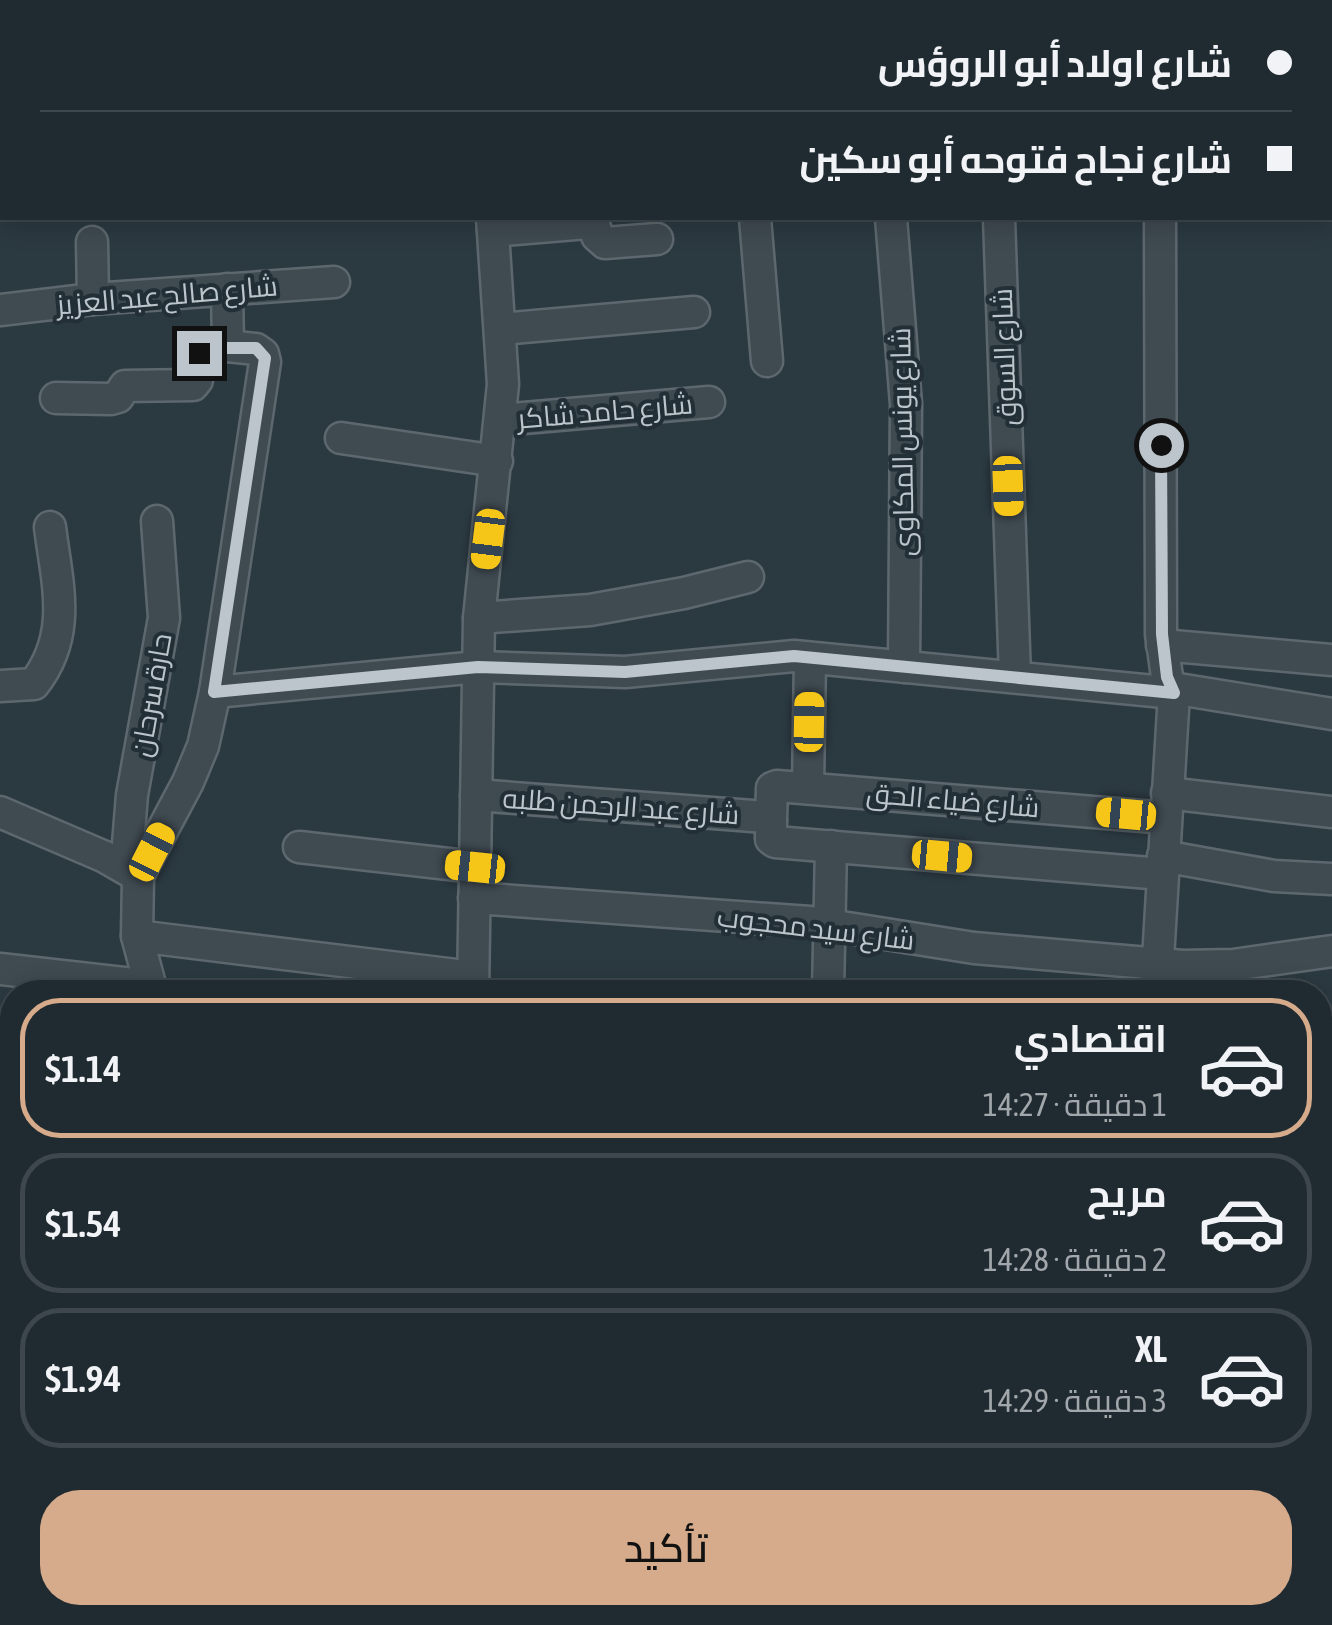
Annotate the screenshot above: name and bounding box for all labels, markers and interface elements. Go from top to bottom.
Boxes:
text: شارع اولاد أبو الروؤس [878,42,1232,85]
text: شارع نجاح فتوحه أبو سكين [799,138,1232,181]
street label: شارع صالح عبد العزيز [53,269,279,324]
street label: شارع السوق [986,288,1025,426]
street label: شارع يونس المكاوى [884,327,923,557]
route end [177,331,222,376]
street label: شارع حامد شاكر [514,387,694,438]
route start [1139,423,1184,468]
car [992,455,1024,517]
car [469,507,507,571]
street label: حارة سرحان [124,631,179,759]
car [793,692,825,752]
street label: شارع ضياء الحق [865,776,1041,827]
street label: شارع عبد الرحمن طلبه [501,782,740,833]
car [1095,796,1157,832]
car [125,818,179,886]
car [911,838,973,874]
car [444,849,506,885]
street label: شارع سيد محجوب [715,900,916,959]
text: اقتصادي [1014,1017,1167,1060]
icon: car [1197,1023,1287,1113]
text: $1.14 [45,1047,121,1090]
text: 1 دقيقة · 14:27 [983,1086,1167,1123]
text: مريح [1087,1172,1167,1215]
icon: car [1197,1178,1287,1268]
text: $1.54 [45,1202,121,1245]
text: 2 دقيقة · 14:28 [983,1241,1167,1278]
text: XL [1135,1327,1167,1370]
icon: car [1197,1333,1287,1423]
text: $1.94 [45,1357,121,1400]
text: 3 دقيقة · 14:29 [983,1382,1167,1419]
button: تأكيد [40,1490,1292,1605]

